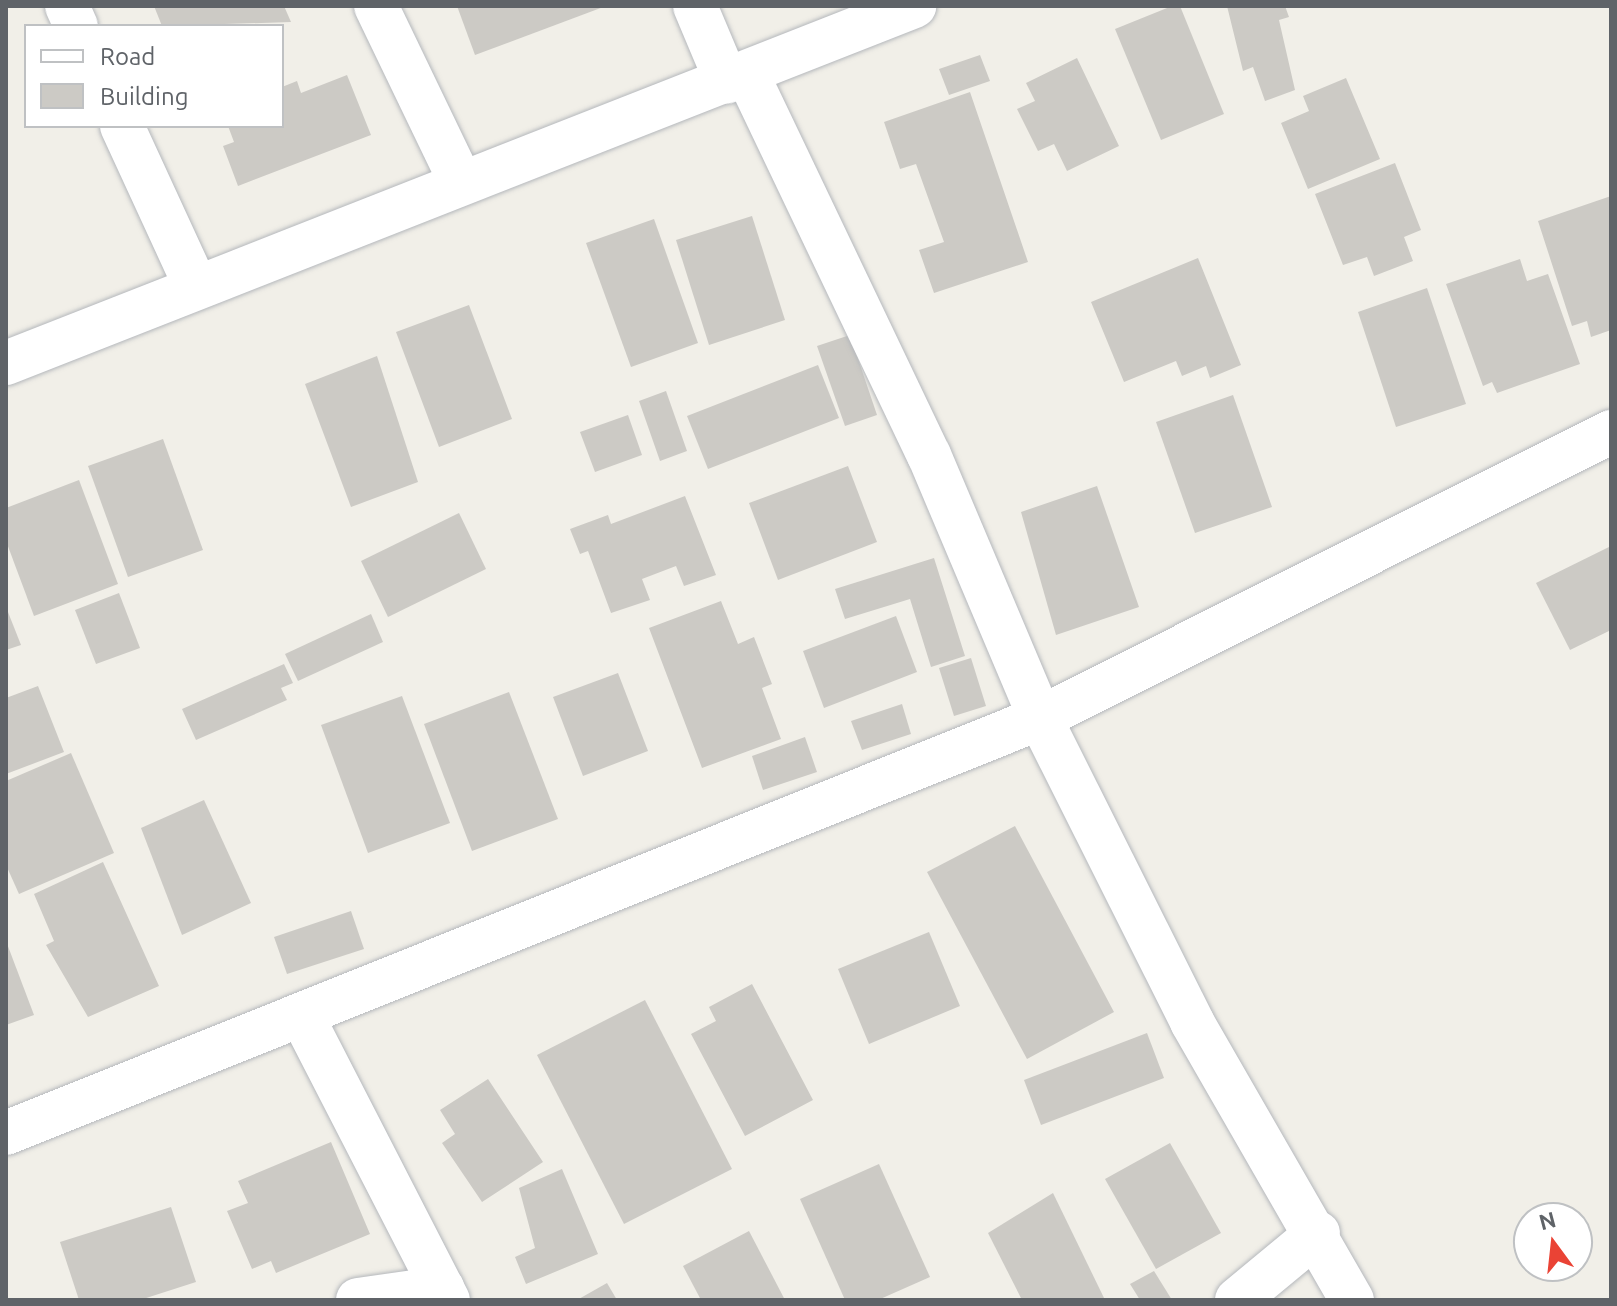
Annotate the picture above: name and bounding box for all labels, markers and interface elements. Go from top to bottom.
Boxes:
legend [24,24,284,128]
text: Road [100,43,155,70]
text: Building [100,83,188,110]
north arrow [1513,1202,1593,1282]
text: N [1536,1206,1558,1234]

